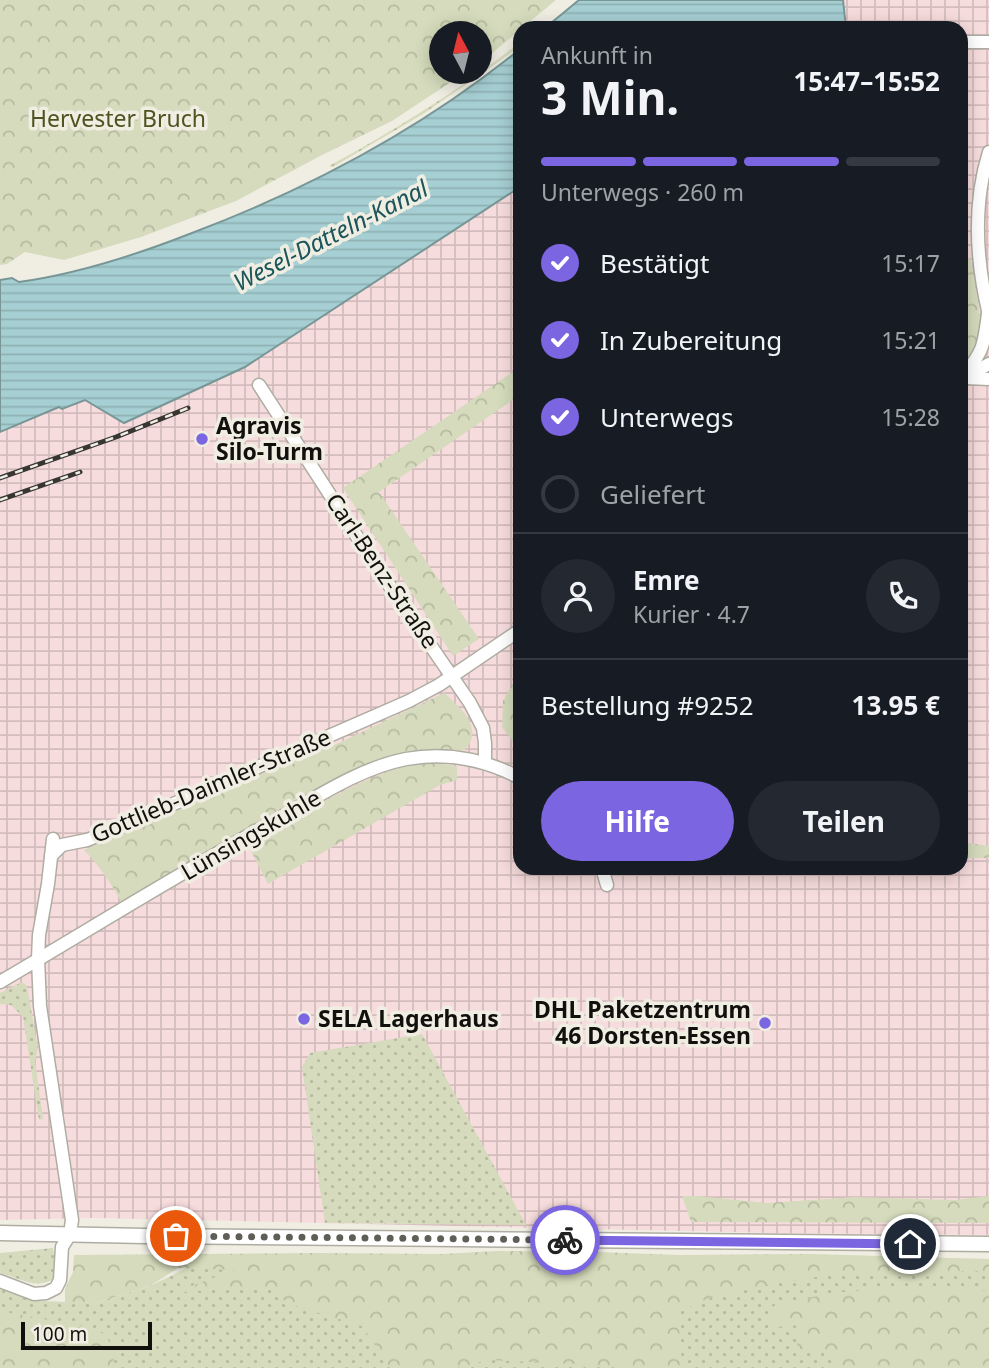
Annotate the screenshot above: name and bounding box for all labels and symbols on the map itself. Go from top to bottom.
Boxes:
north arrow [429,21,492,84]
park label: Hervester Bruch [30,102,206,134]
water label: Wesel-Datteln-Kanal [227,171,434,298]
place label: Agravis Silo-Turm [216,409,323,467]
marker: Agravis Silo-Turm [194,431,210,447]
street label: Carl-Benz-Straße [319,486,447,654]
street label: Gottlieb-Daimler-Straße [86,720,335,850]
street label: Lünsingskuhle [175,781,326,887]
place label: DHL Paketzentrum 46 Dorsten-Essen [534,993,751,1051]
place label: SELA Lagerhaus [318,1002,499,1034]
marker: SELA Lagerhaus [296,1011,312,1027]
marker: DHL Paketzentrum 46 Dorsten-Essen [757,1015,773,1031]
courier [530,1205,600,1275]
pin [146,1206,206,1266]
pin [880,1214,940,1274]
scale bar [21,1319,152,1351]

